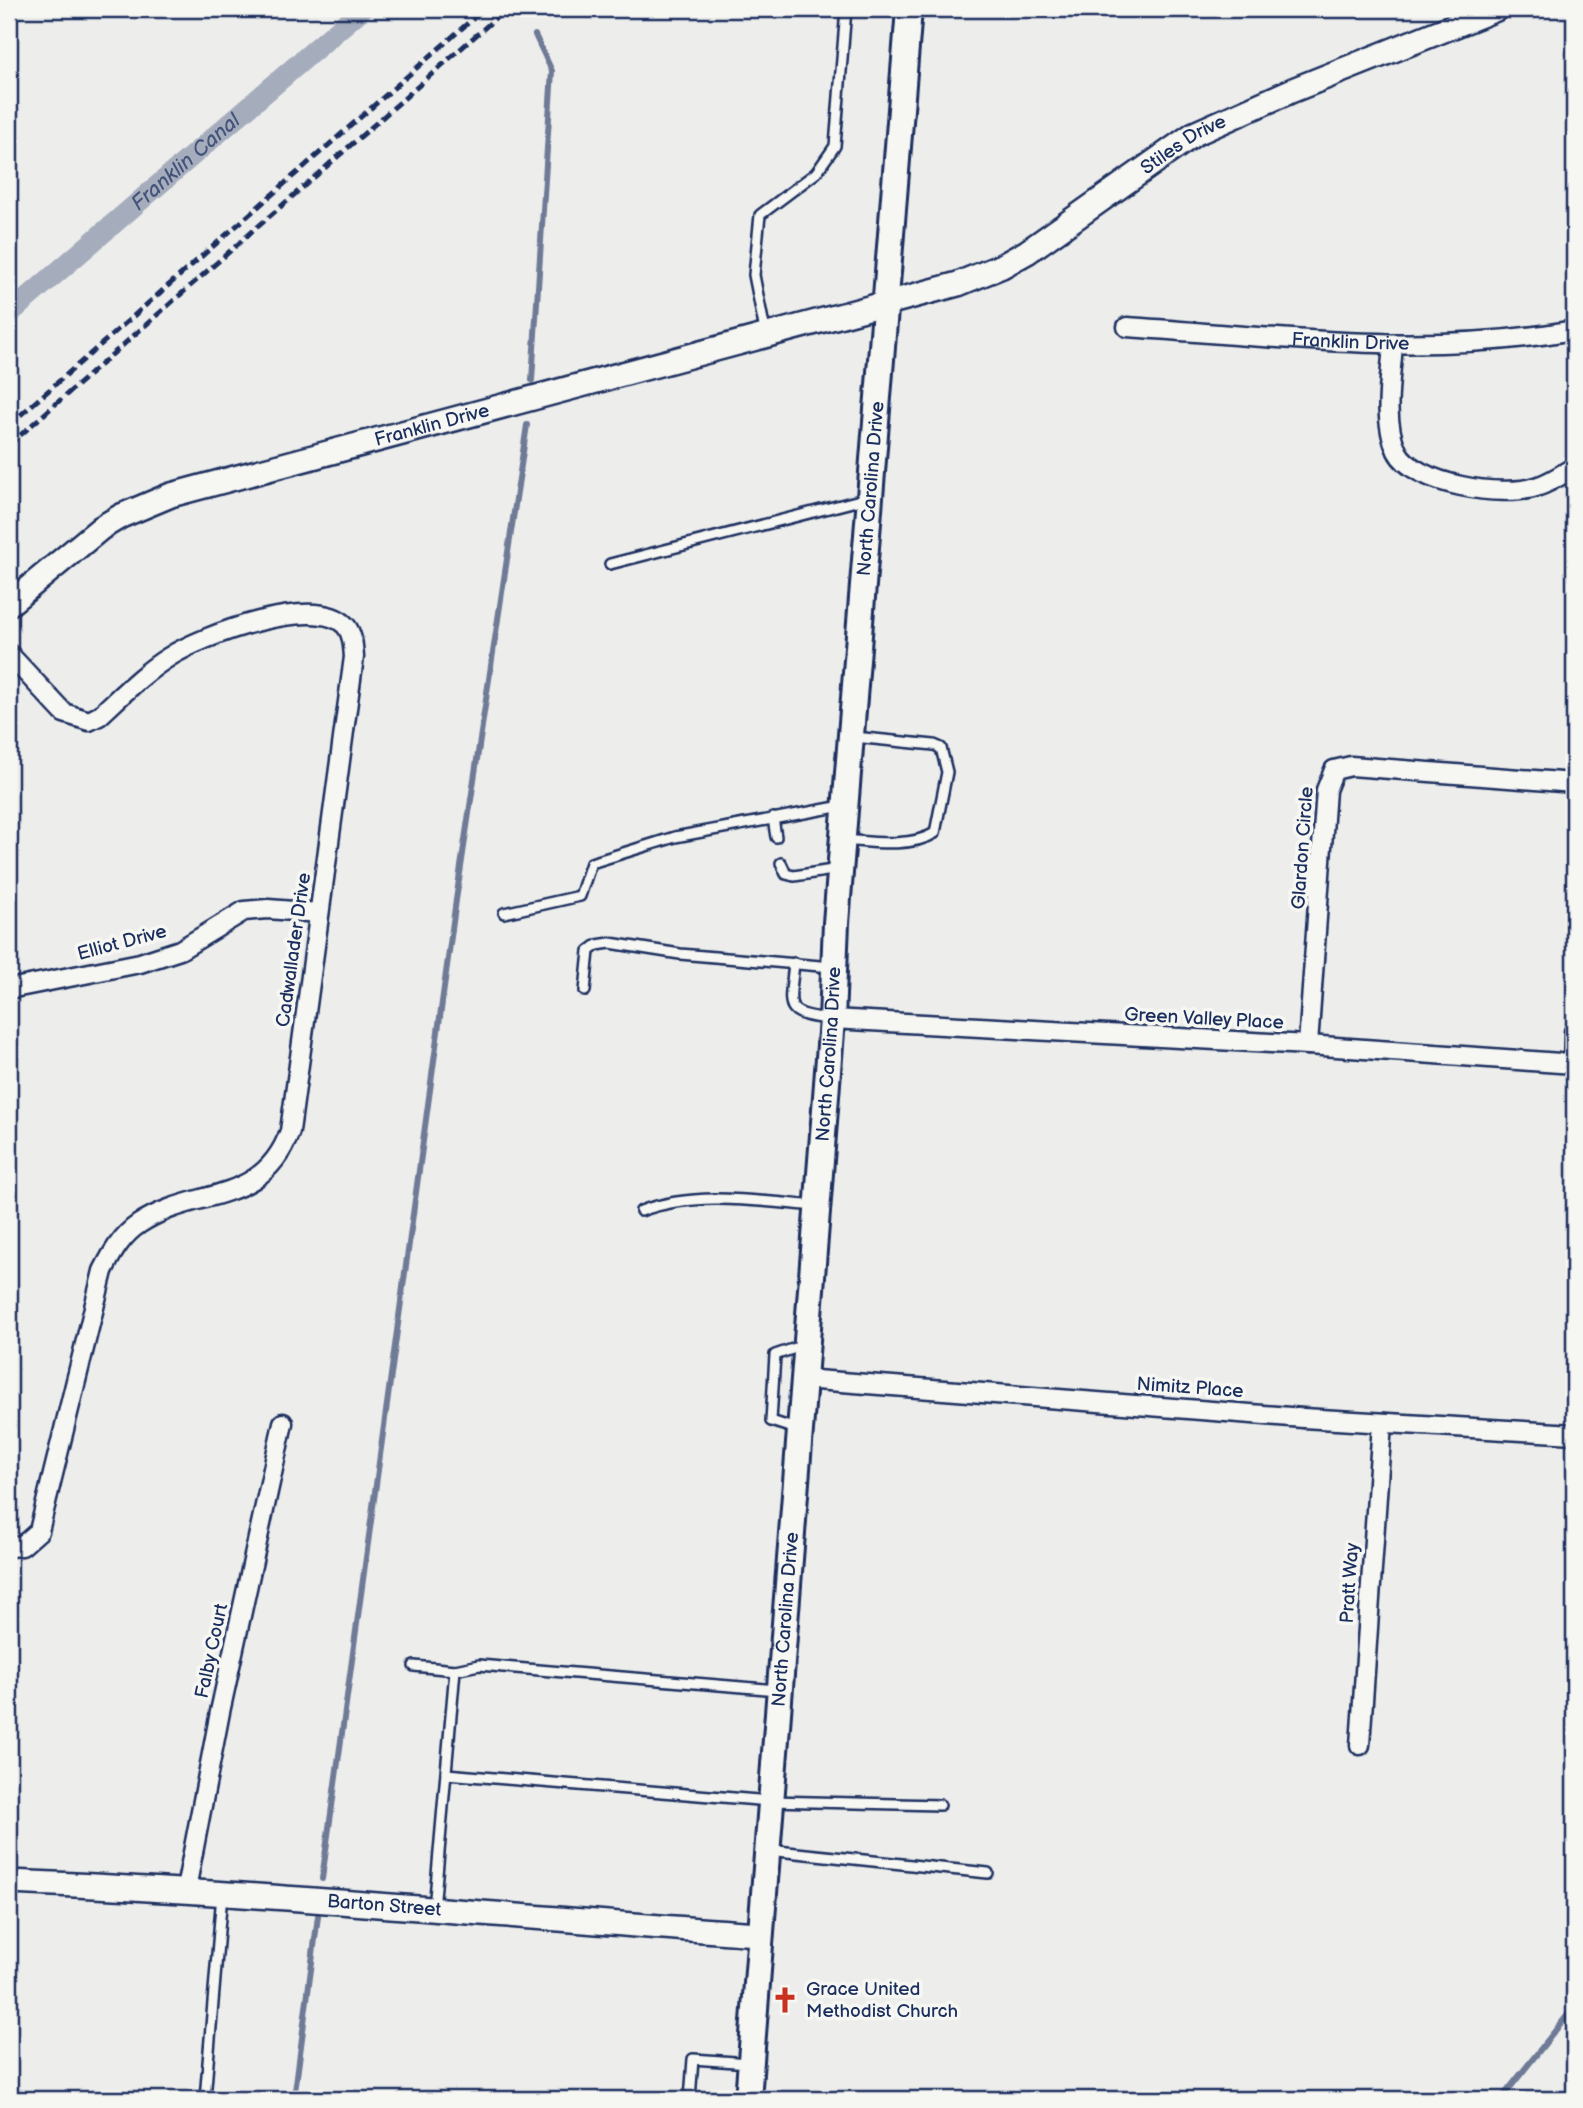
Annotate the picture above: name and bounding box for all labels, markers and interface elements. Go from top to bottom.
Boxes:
water label: Franklin Canal [126,107,246,216]
street label: Stiles Drive [1136,110,1230,180]
street label: Franklin Drive [1291,328,1409,355]
street label: Franklin Drive [372,399,492,451]
street label: North Carolina Drive [852,400,889,577]
street label: Glardon Circle [1287,786,1319,910]
street label: Cadwallader Drive [272,871,316,1029]
street label: Elliot Drive [75,920,169,966]
street label: North Carolina Drive [811,966,846,1142]
street label: Green Valley Place [1124,1003,1284,1035]
street label: Nimitz Place [1136,1373,1244,1403]
street label: North Carolina Drive [767,1531,804,1708]
street label: Pratt Way [1336,1541,1364,1624]
street label: Falby Court [191,1601,233,1700]
street label: Barton Street [326,1890,442,1921]
place label: Grace United Methodist Church [806,1978,958,2023]
church icon: Grace United Methodist Church [770,1985,800,2015]

